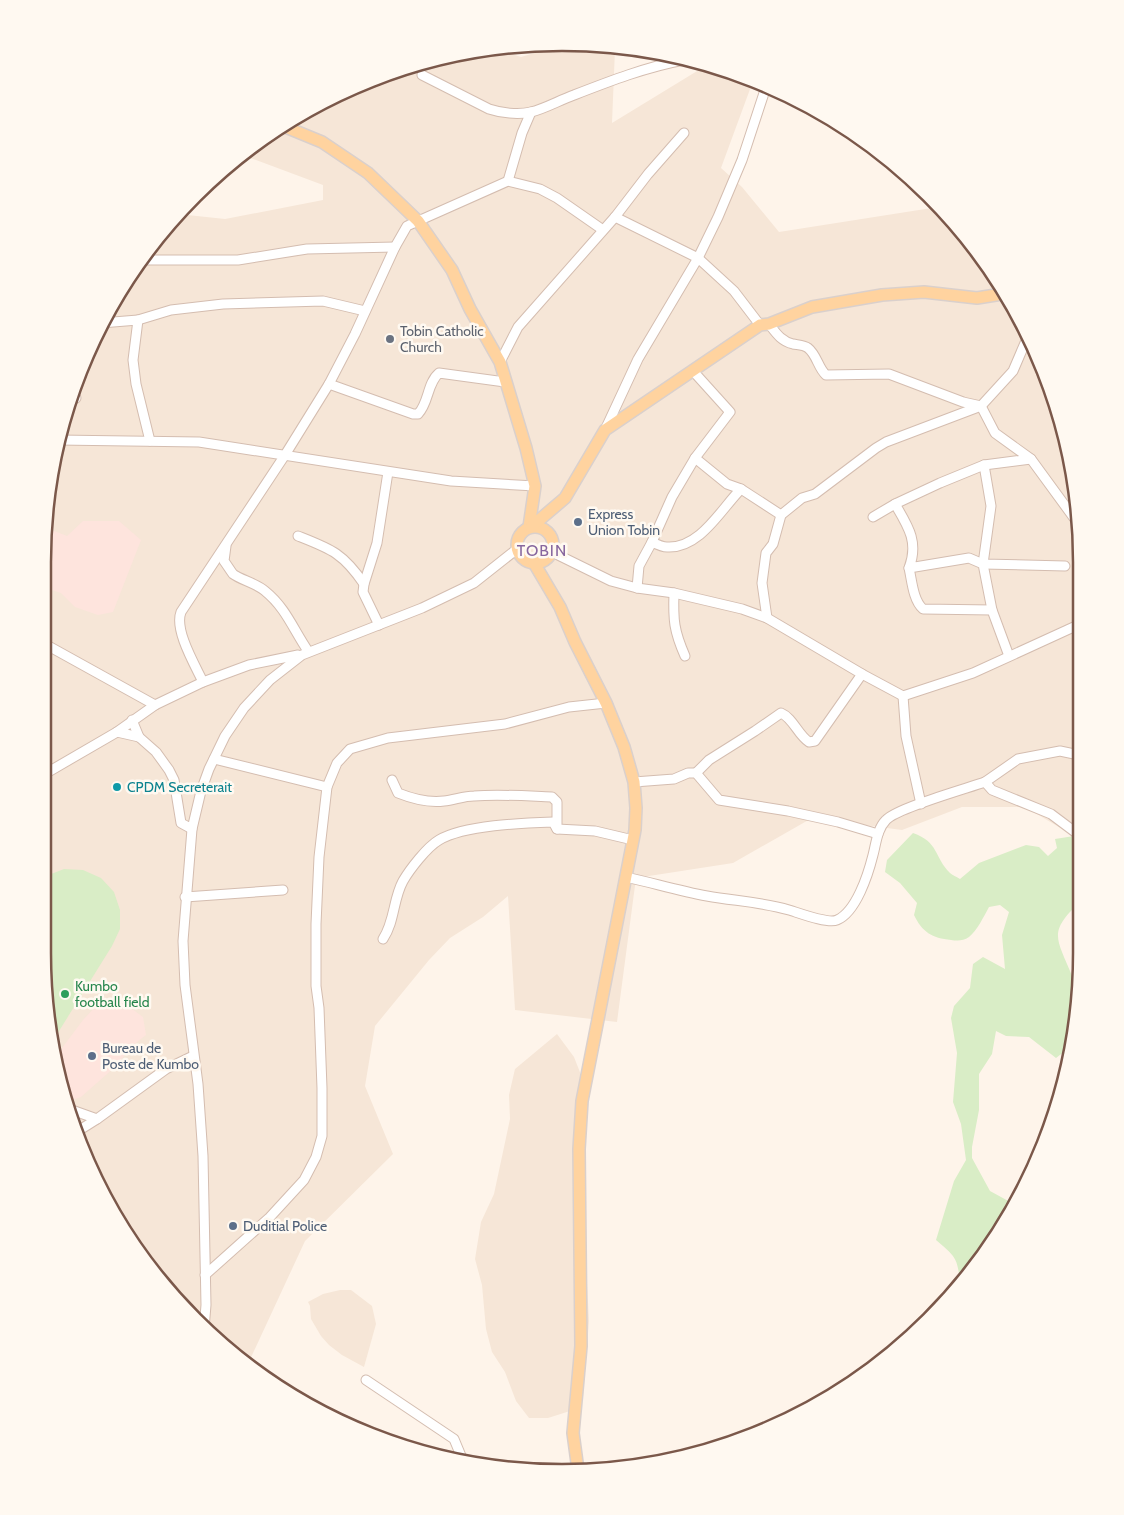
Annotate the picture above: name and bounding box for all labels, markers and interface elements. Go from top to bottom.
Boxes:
place label: Tobin Catholic Church [400,322,484,356]
marker: Tobin Catholic Church [384,333,396,345]
place label: Express Union Tobin [588,505,660,539]
marker: Express Union Tobin [572,516,584,528]
district label: TOBIN [517,541,567,560]
place label: CPDM Secreterait [127,778,232,796]
marker: CPDM Secreterait [111,781,123,793]
place label: Kumbo football field [75,977,150,1011]
marker: Kumbo football field [59,988,71,1000]
place label: Bureau de Poste de Kumbo [102,1039,199,1073]
marker: Bureau de Poste de Kumbo [86,1050,98,1062]
place label: Duditial Police [243,1217,327,1235]
marker: Duditial Police [227,1220,239,1232]

